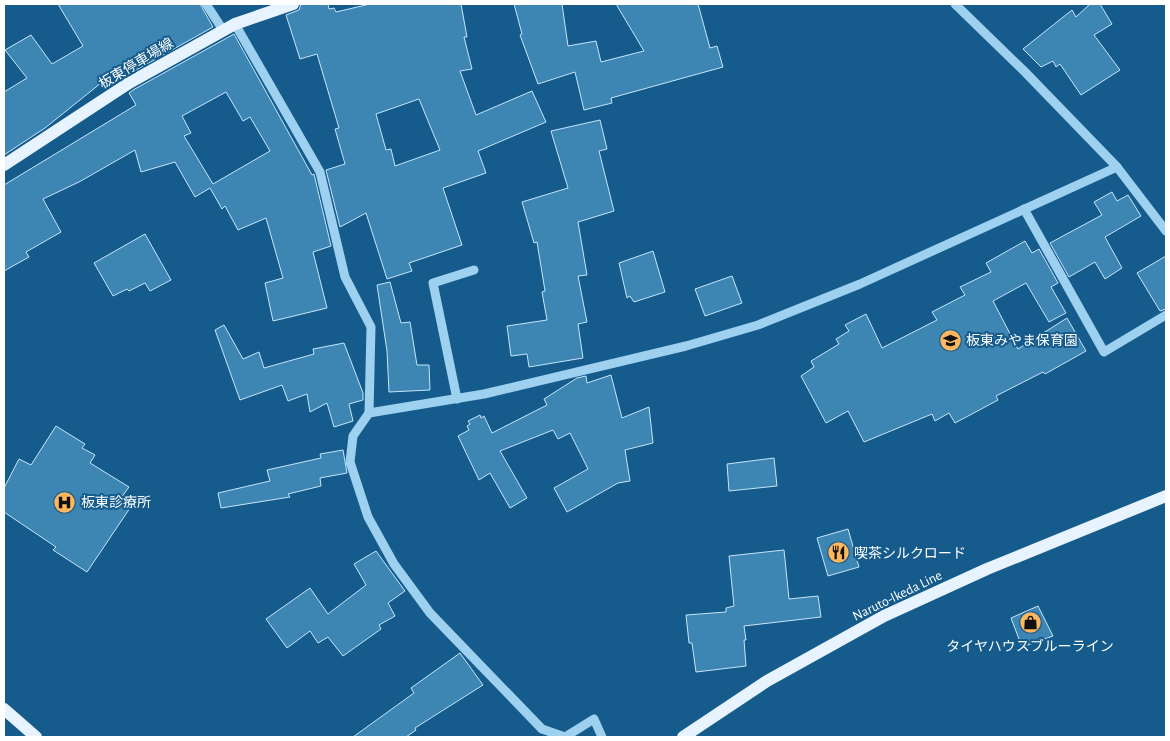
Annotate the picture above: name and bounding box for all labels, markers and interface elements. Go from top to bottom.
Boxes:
street label: 板東停車場線 [96,35,176,91]
school or university icon: 板東みやま保育園 [938,328,962,352]
place label: 板東みやま保育園 [966,333,1078,348]
hospital icon: 板東診療所 [53,490,77,514]
place label: 板東診療所 [81,495,151,510]
restaurant icon: 喫茶シルクロード [826,541,850,565]
place label: 喫茶シルクロード [854,546,966,561]
street label: Naruto-Ikeda Line [851,568,944,624]
shop icon: タイヤハウスブルーライン [1018,611,1042,635]
place label: タイヤハウスブルーライン [946,638,1114,654]

